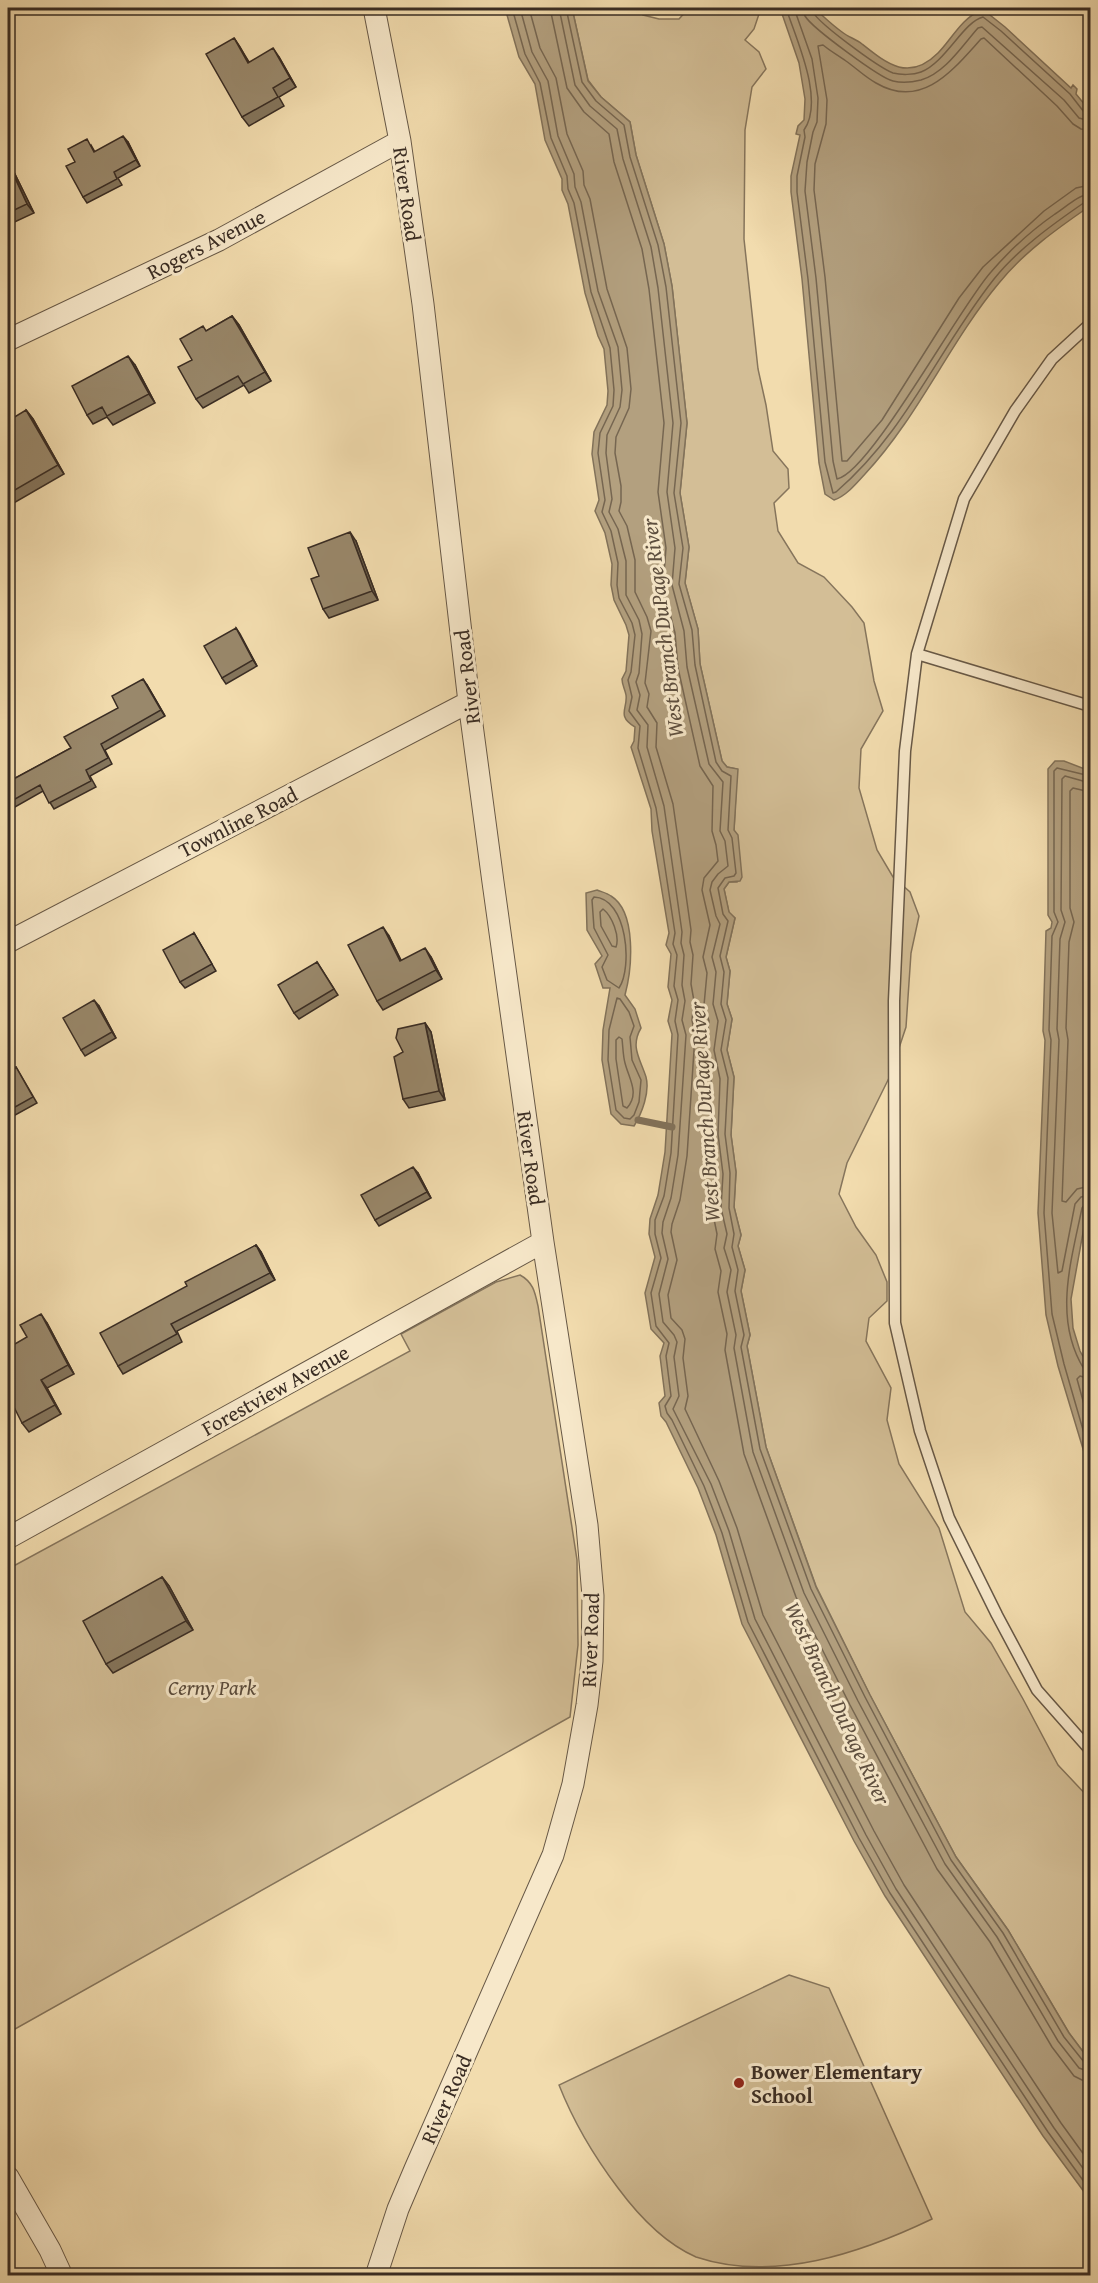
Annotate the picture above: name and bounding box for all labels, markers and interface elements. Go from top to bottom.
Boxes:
street label: River Road [385,145,429,244]
street label: Rogers Avenue [141,201,271,287]
water label: West Branch DuPage River [633,516,691,739]
street label: River Road [446,627,488,726]
street label: Townline Road [173,778,304,865]
water label: West Branch DuPage River [680,1000,728,1223]
street label: River Road [509,1109,553,1208]
street label: Forestview Avenue [196,1337,355,1443]
street label: River Road [573,1591,607,1688]
water label: West Branch DuPage River [777,1596,899,1810]
park label: Cerny Park [168,1672,256,1703]
street label: River Road [413,2049,480,2149]
place label: Bower Elementary School [751,2056,922,2111]
marker: Bower Elementary School [732,2076,746,2090]

